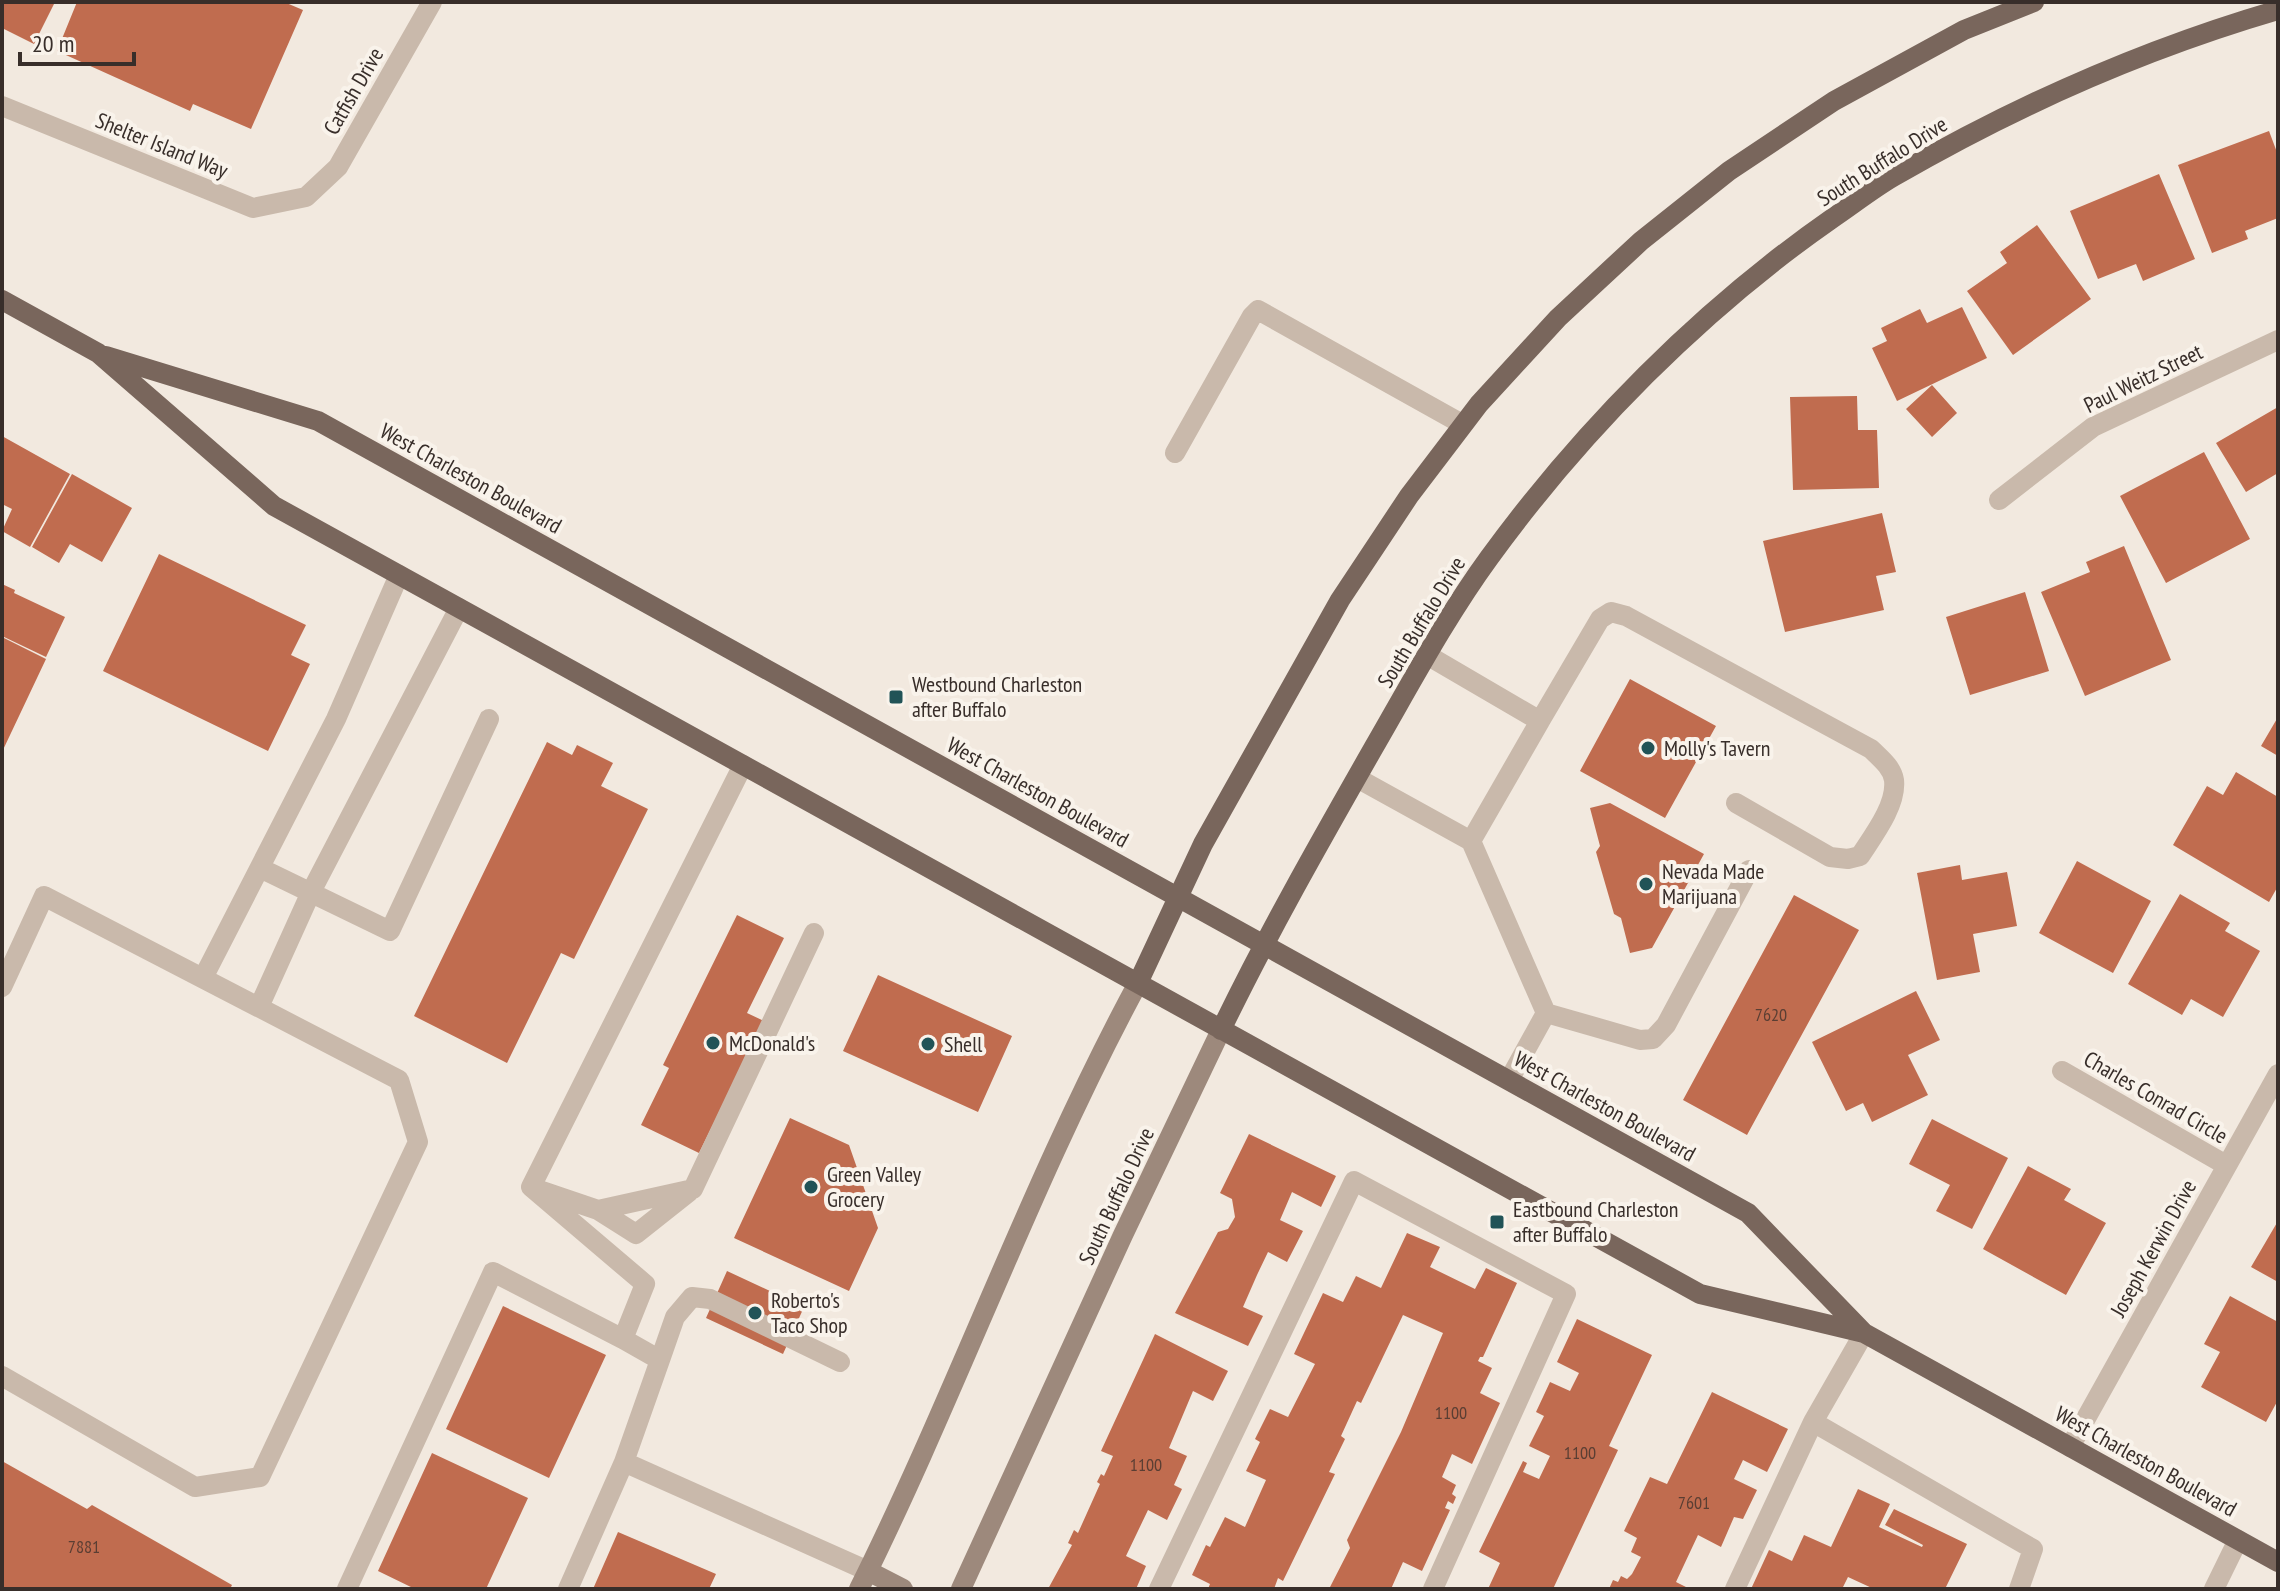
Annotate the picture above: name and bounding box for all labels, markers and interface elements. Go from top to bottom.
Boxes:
scale bar [20,16,134,66]
text: 20 m [32,28,74,59]
street label: Catfish Drive [317,42,389,140]
street label: Shelter Island Way [92,106,233,184]
street label: South Buffalo Drive [1812,110,1952,212]
street label: Paul Weitz Street [2079,337,2207,419]
street label: West Charleston Boulevard [375,416,567,540]
street label: South Buffalo Drive [1371,551,1471,693]
place label: Westbound Charleston after Buffalo [912,670,1082,723]
marker: Westbound Charleston after Buffalo [887,688,905,706]
street label: West Charleston Boulevard [942,730,1134,854]
place label: Molly's Tavern [1664,734,1770,762]
marker: Molly's Tavern [1639,739,1657,757]
place label: Nevada Made Marijuana [1662,857,1764,910]
marker: Nevada Made Marijuana [1637,875,1655,893]
house number: 7620 [1755,1003,1787,1026]
place label: McDonald's [729,1029,815,1057]
place label: Shell [944,1030,983,1058]
marker: McDonald's [704,1034,722,1052]
marker: Shell [919,1035,937,1053]
street label: West Charleston Boulevard [1509,1044,1701,1168]
street label: Charles Conrad Circle [2079,1045,2233,1149]
street label: South Buffalo Drive [1072,1123,1160,1269]
place label: Green Valley Grocery [827,1160,922,1213]
street label: Joseph Kerwin Drive [2103,1175,2202,1322]
marker: Green Valley Grocery [802,1178,820,1196]
place label: Eastbound Charleston after Buffalo [1513,1195,1678,1248]
marker: Eastbound Charleston after Buffalo [1488,1213,1506,1231]
place label: Roberto's Taco Shop [771,1286,848,1339]
marker: Roberto's Taco Shop [746,1304,764,1322]
street label: West Charleston Boulevard [2050,1399,2242,1523]
house number: 1100 [1435,1401,1467,1424]
house number: 1100 [1564,1441,1596,1464]
house number: 1100 [1130,1453,1162,1476]
house number: 7601 [1678,1491,1710,1514]
house number: 7881 [68,1535,100,1558]

